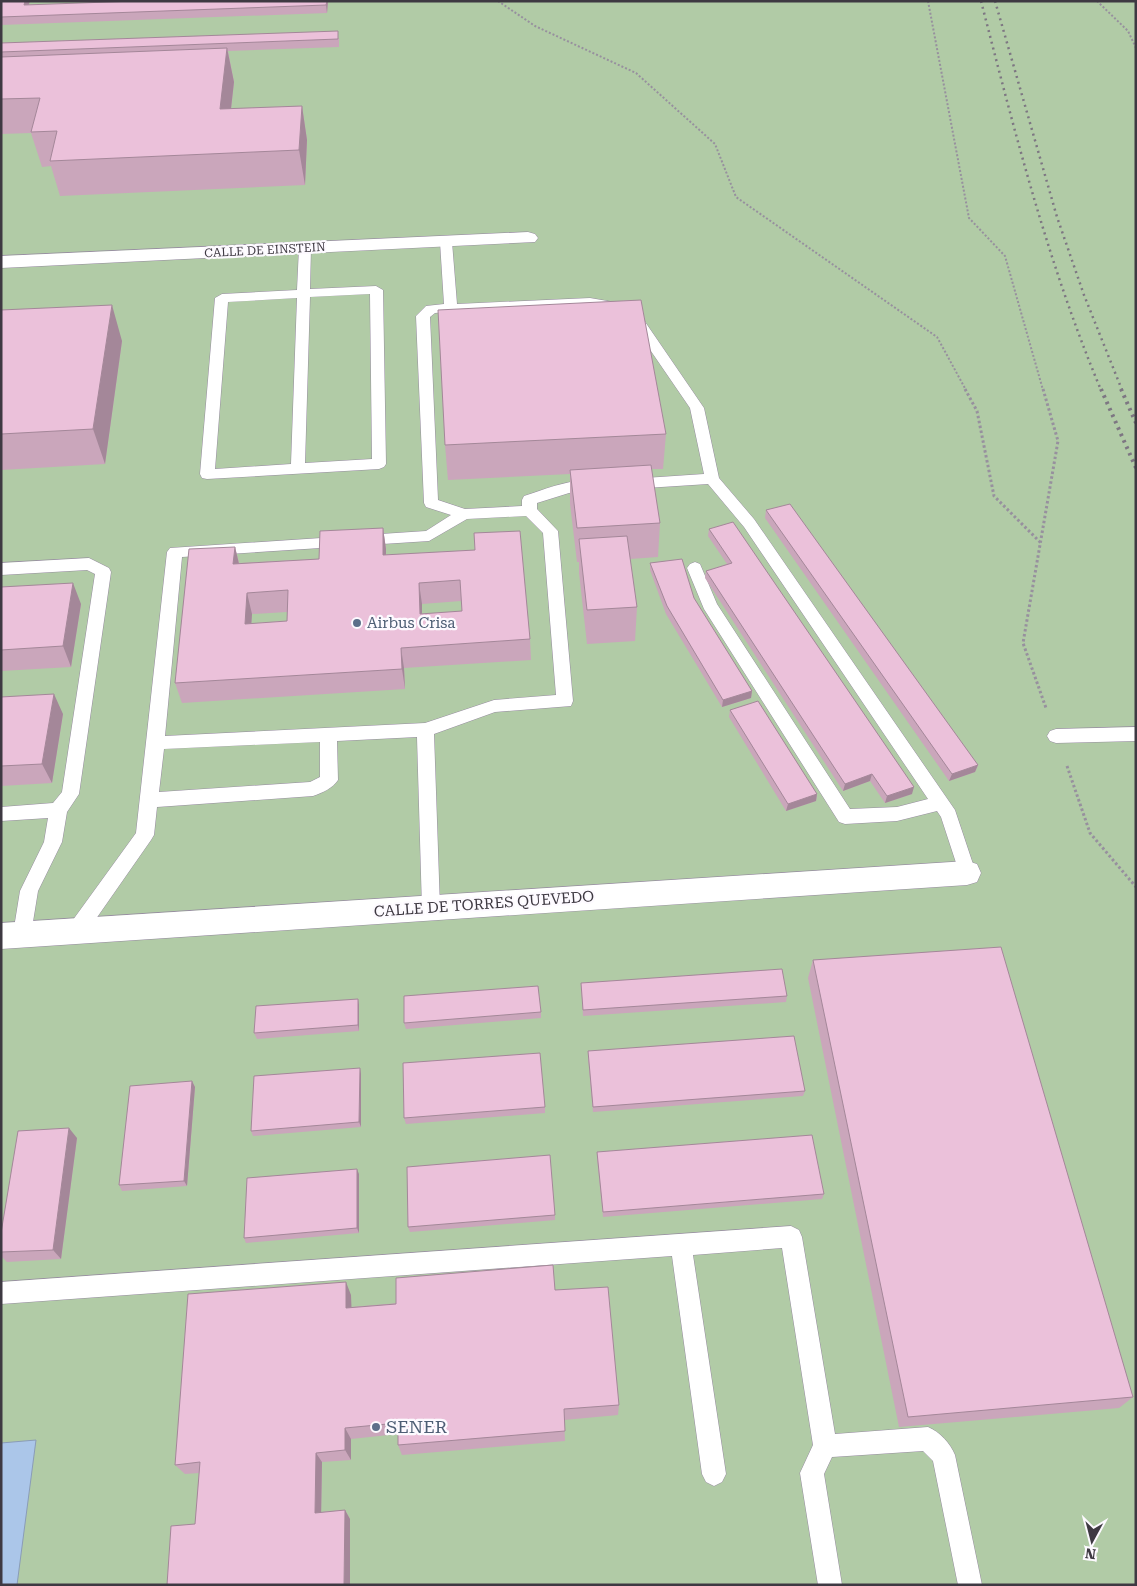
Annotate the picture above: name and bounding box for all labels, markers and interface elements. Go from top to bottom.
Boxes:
street label: CALLE DE EINSTEIN [204,240,326,260]
place label: Airbus Crisa [367,614,455,632]
marker: Airbus Crisa [351,617,363,629]
street label: CALLE DE TORRES QUEVEDO [373,887,595,921]
place label: SENER [386,1416,448,1437]
marker: SENER [370,1421,382,1433]
north arrow [1067,1516,1117,1566]
text: N [1084,1545,1097,1563]

